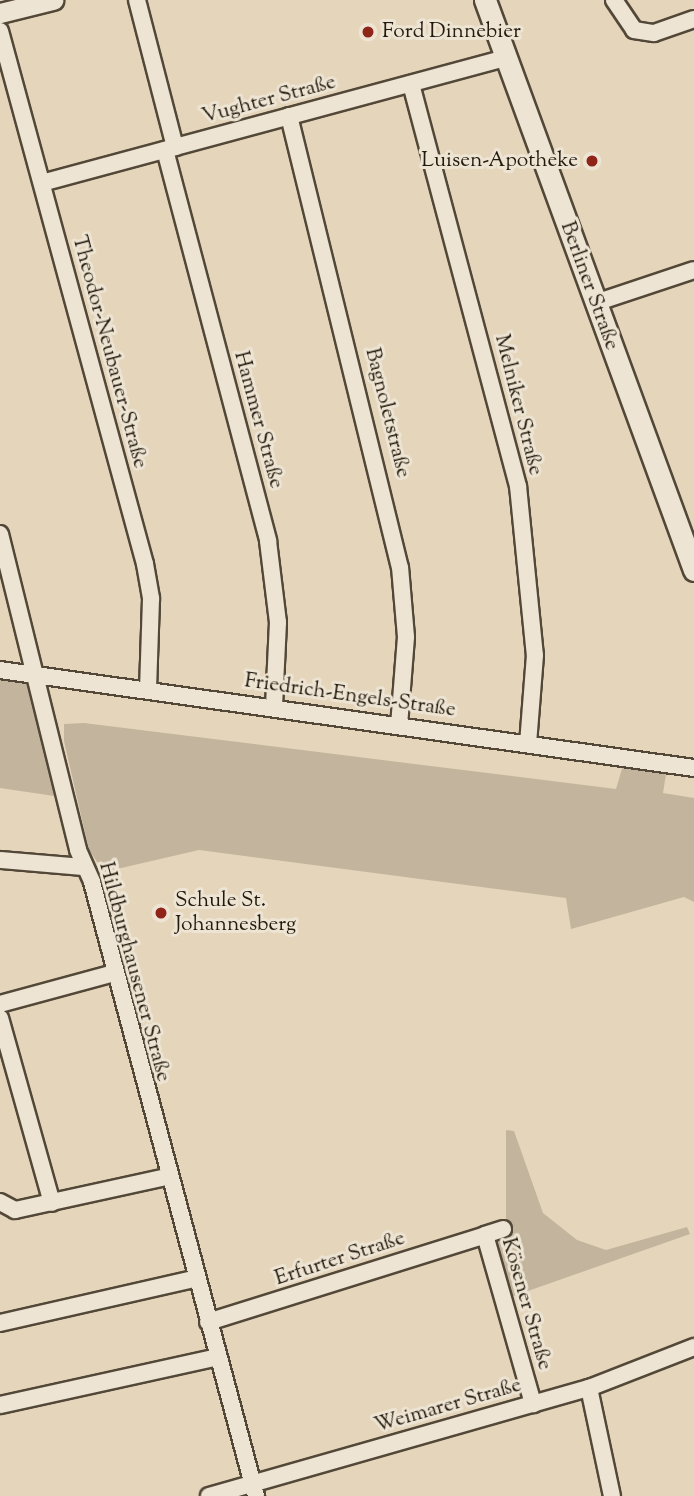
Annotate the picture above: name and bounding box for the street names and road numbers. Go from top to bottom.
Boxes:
street label: Vughter Straße [199,70,339,130]
street label: Berliner Straße [554,218,624,354]
street label: Theodor-Neubauer-Straße [66,233,152,471]
street label: Melniker Straße [488,332,548,478]
street label: Bagnoletstraße [359,346,415,480]
street label: Hammer Straße [228,349,288,491]
street label: Friedrich-Engels-Straße [243,669,457,723]
street label: Hildburghausener Straße [93,859,175,1085]
street label: Erfurter Straße [272,1226,408,1292]
street label: Kösener Straße [495,1235,557,1373]
street label: Weimarer Straße [372,1373,524,1439]

